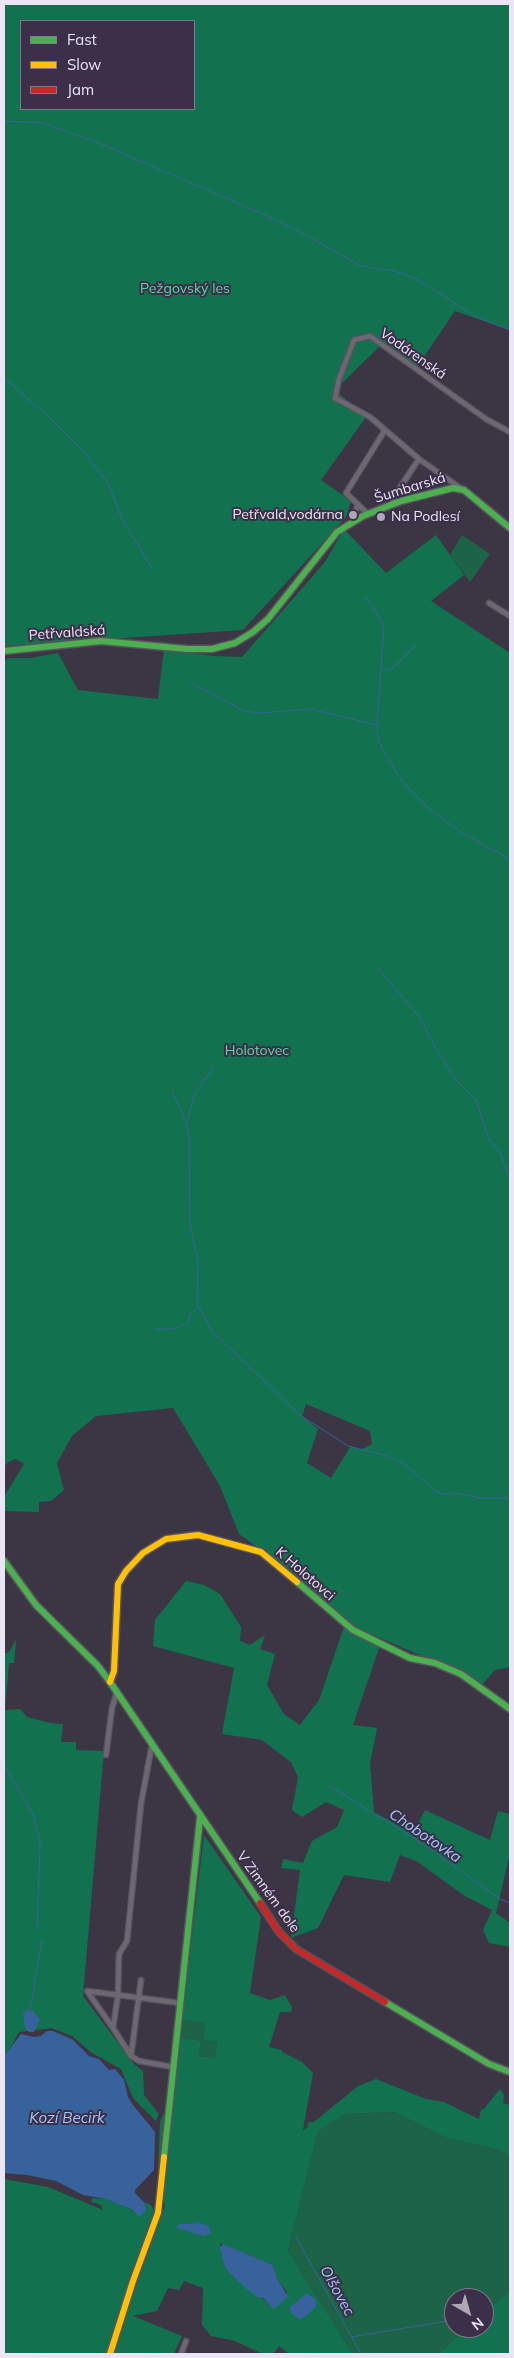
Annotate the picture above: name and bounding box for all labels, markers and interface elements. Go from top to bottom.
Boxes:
legend [20,20,195,110]
text: Fast [67,30,97,49]
text: Slow [67,55,101,74]
text: Jam [67,80,94,99]
park label: Pežgovský les [140,281,230,297]
street label: Vodárenská [377,325,449,383]
street label: Šumbarská [372,469,448,507]
place label: Petřvald,vodárna [232,507,343,523]
marker: Petřvald,vodárna [347,509,359,521]
place label: Na Podlesí [391,509,460,525]
marker: Na Podlesí [375,511,387,523]
street label: Petřvaldská [28,622,106,644]
park label: Holotovec [225,1043,289,1059]
street label: K Holotovci [272,1544,338,1604]
water label: Chobotovka [385,1805,465,1867]
street label: V Zimném dole [233,1848,303,1936]
water label: Kozí Becirk [29,2109,105,2127]
water label: Olšovec [316,2263,358,2319]
north arrow [444,2288,494,2338]
text: N [468,2314,487,2334]

